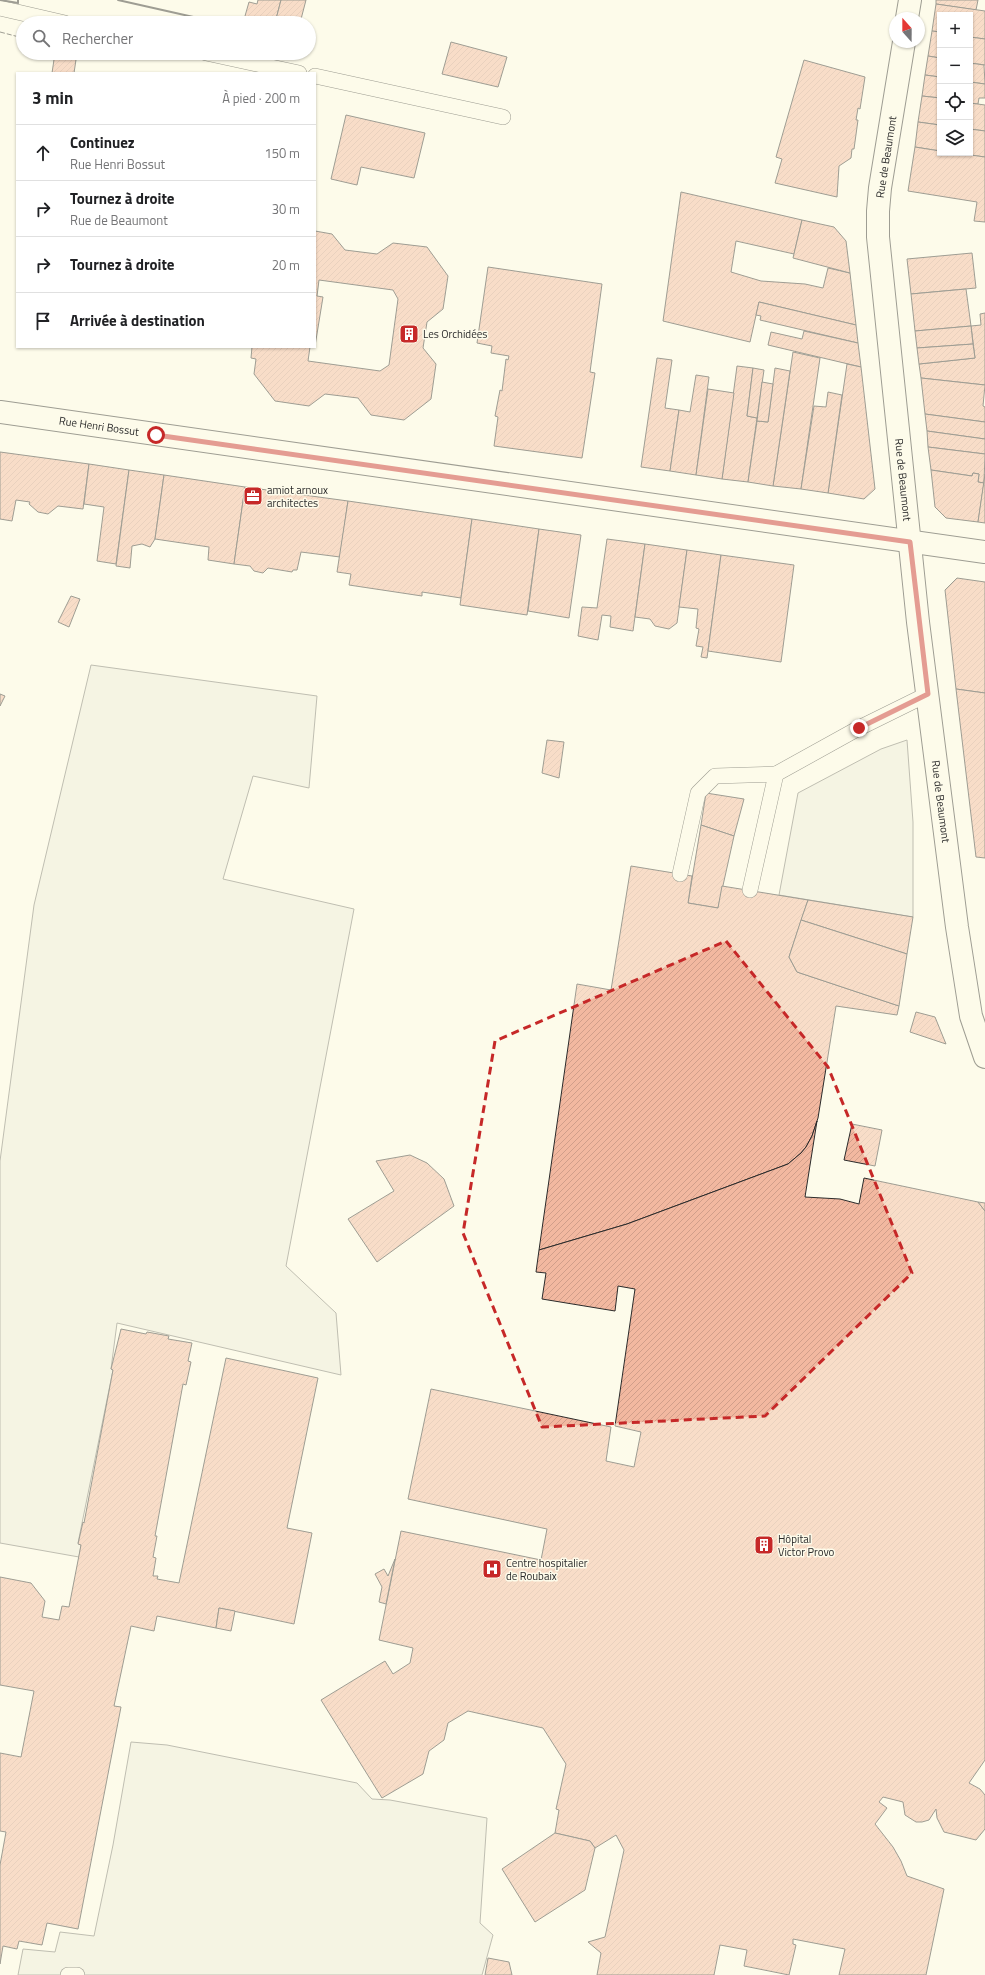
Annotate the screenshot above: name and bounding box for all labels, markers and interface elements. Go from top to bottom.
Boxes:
north arrow [889,12,925,48]
map controls [937,12,973,156]
button: + [937,12,973,48]
search box [16,16,316,60]
icon: search [30,27,52,49]
text: Rechercher [62,27,133,50]
button: − [937,48,973,84]
button: locate [937,84,973,120]
text: 3 min [32,85,73,111]
text: À pied · 200 m [222,88,300,108]
street label: Rue de Beaumont [872,115,900,199]
button: layers [937,120,973,156]
text: Continuez [70,131,135,154]
icon: ahead [32,142,54,164]
text: 150 m [264,143,300,163]
text: Rue Henri Bossut [70,154,165,174]
text: Tournez à droite [70,187,175,210]
icon: right [32,198,54,220]
text: 30 m [272,199,300,219]
text: Rue de Beaumont [70,210,168,230]
text: Tournez à droite [70,253,175,276]
icon: right [32,254,54,276]
text: 20 m [272,255,300,275]
text: Arrivée à destination [70,309,205,332]
icon: arrive [32,310,54,332]
building icon: Les Orchidées [398,323,420,345]
place label: Les Orchidées [423,326,487,342]
street label: Rue Henri Bossut [58,412,140,440]
route start [147,426,165,444]
street label: Rue de Beaumont [891,438,915,522]
place label: amiot arnoux architectes [267,482,328,511]
office icon: amiot arnoux architectes [242,485,264,507]
route end [850,719,868,737]
street label: Rue de Beaumont [928,759,954,844]
place label: Hôpital Victor Provo [778,1531,835,1560]
building icon: Hôpital Victor Provo [753,1534,775,1556]
place label: Centre hospitalier de Roubaix [506,1555,588,1584]
hospital icon: Centre hospitalier de Roubaix [481,1558,503,1580]

